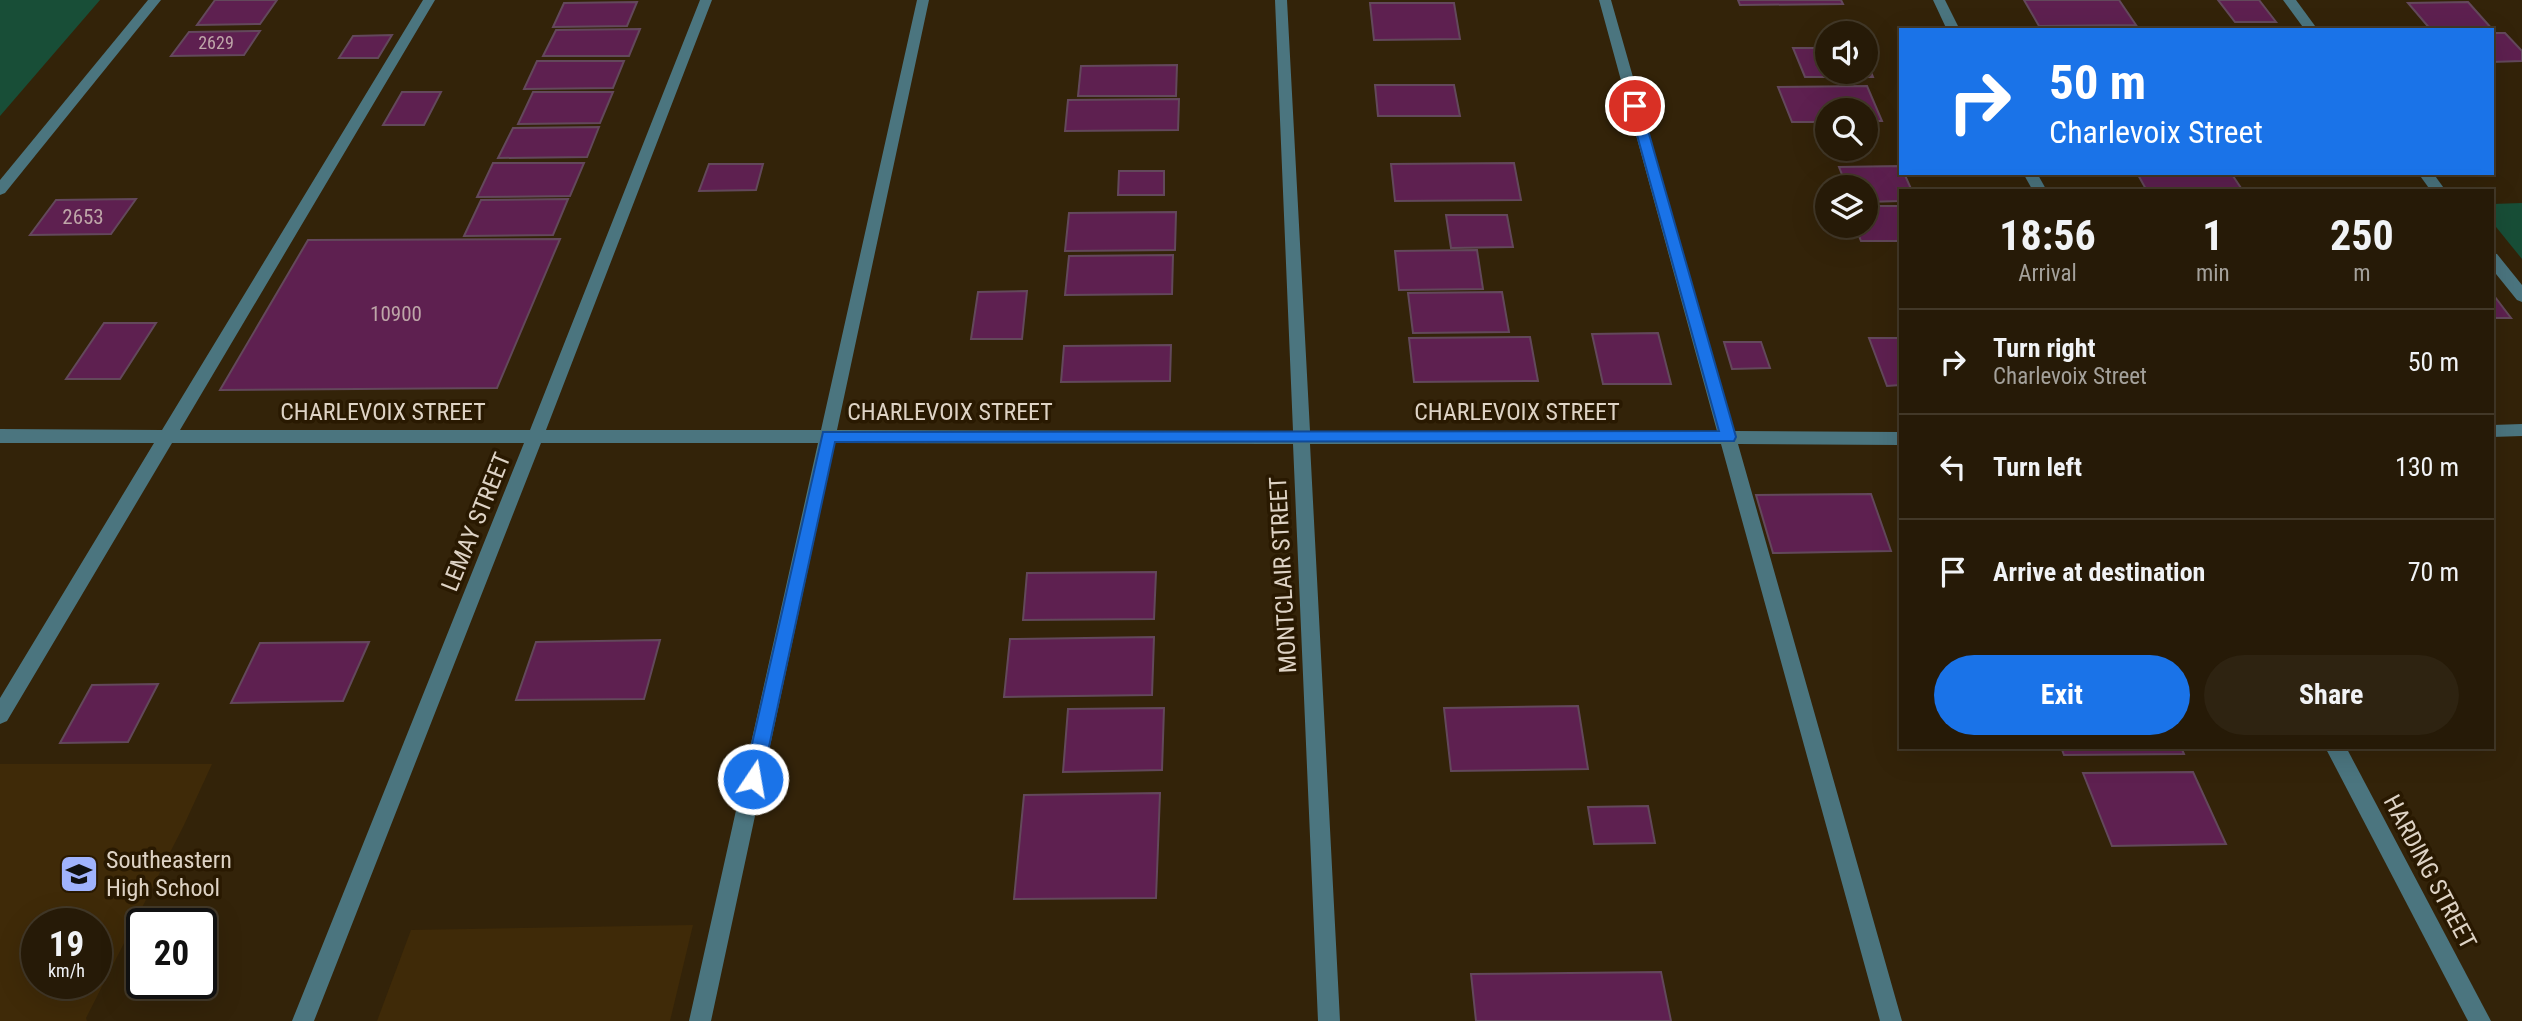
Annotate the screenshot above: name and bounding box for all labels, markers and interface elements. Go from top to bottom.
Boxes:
map controls [1815,21,1878,238]
button: sound [1815,21,1878,84]
house number: 2629 [198,32,234,53]
text: 50 m [2049,54,2146,111]
icon: right [1934,56,2025,147]
pin [1605,76,1665,136]
icon: arrive [1616,87,1654,125]
button: search [1815,98,1878,161]
text: Charlevoix Street [2049,113,2263,151]
button: layers [1815,175,1878,238]
house number: 2653 [62,205,104,229]
text: 18:56 [1999,211,2096,260]
text: 1 [2202,211,2223,260]
text: 250 [2330,211,2394,260]
text: Arrival [2018,260,2077,287]
text: min [2196,260,2230,287]
text: m [2353,260,2370,287]
house number: 10900 [370,302,422,326]
text: Turn right [1993,333,2095,363]
icon: right [1934,343,1972,381]
text: 50 m [2408,347,2459,377]
text: Charlevoix Street [1993,363,2147,390]
street label: CHARLEVOIX STREET [280,398,486,426]
street label: CHARLEVOIX STREET [847,398,1053,426]
street label: CHARLEVOIX STREET [1414,398,1620,426]
icon: left [1934,448,1972,486]
street label: LEMAY STREET [436,449,516,595]
text: Turn left [1993,452,2082,482]
text: 130 m [2395,452,2459,482]
street label: MONTCLAIR STREET [1264,476,1302,674]
icon: arrive [1934,553,1972,591]
text: Arrive at destination [1993,557,2205,587]
text: 70 m [2408,557,2459,587]
button: Exit [1934,655,2190,735]
button: Share [2204,655,2459,735]
position arrow [716,742,790,816]
street label: HARDING STREET [2378,790,2482,954]
place label: Southeastern High School [106,846,232,902]
school or university icon: Southeastern High School [58,853,100,895]
speed limit sign: 20 [126,908,217,999]
text: 19 [49,924,84,965]
text: km/h [48,960,85,981]

